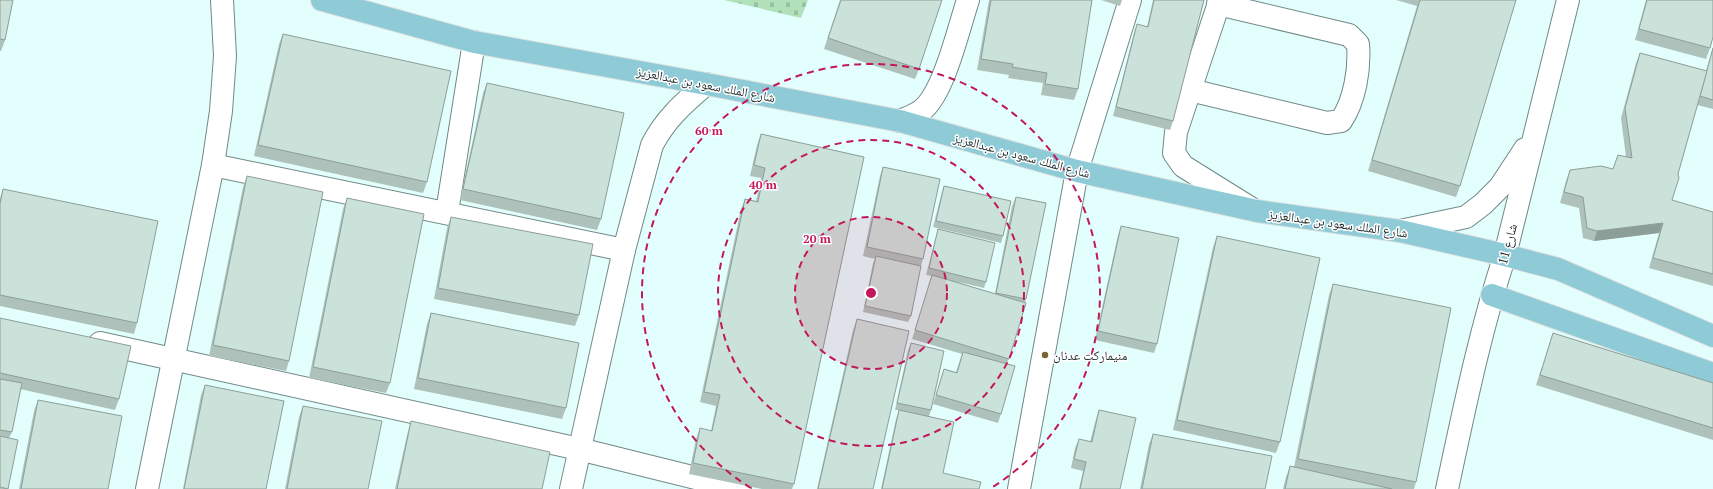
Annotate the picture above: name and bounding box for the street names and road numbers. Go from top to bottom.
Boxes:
street label: شارع الملك سعود بن عبدالعزيز [634,62,777,107]
street label: شارع الملك سعود بن عبدالعزيز [951,128,1092,183]
street label: شارع الملك سعود بن عبدالعزيز [1266,204,1409,243]
street label: شارع 11 [1493,222,1522,267]

